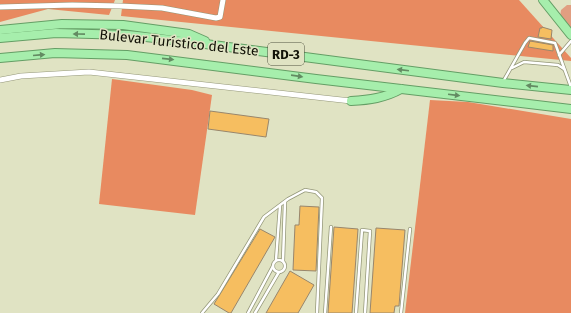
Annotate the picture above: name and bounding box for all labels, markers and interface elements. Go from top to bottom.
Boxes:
street label: Bulevar Turístico del Este [99,26,259,60]
one-way arrow [73,30,85,37]
road number: RD-3 [268,43,304,65]
one-way arrow [33,51,45,58]
one-way arrow [162,56,175,63]
one-way arrow [397,66,409,73]
one-way arrow [291,73,303,79]
one-way arrow [526,82,538,89]
one-way arrow [448,92,460,98]

